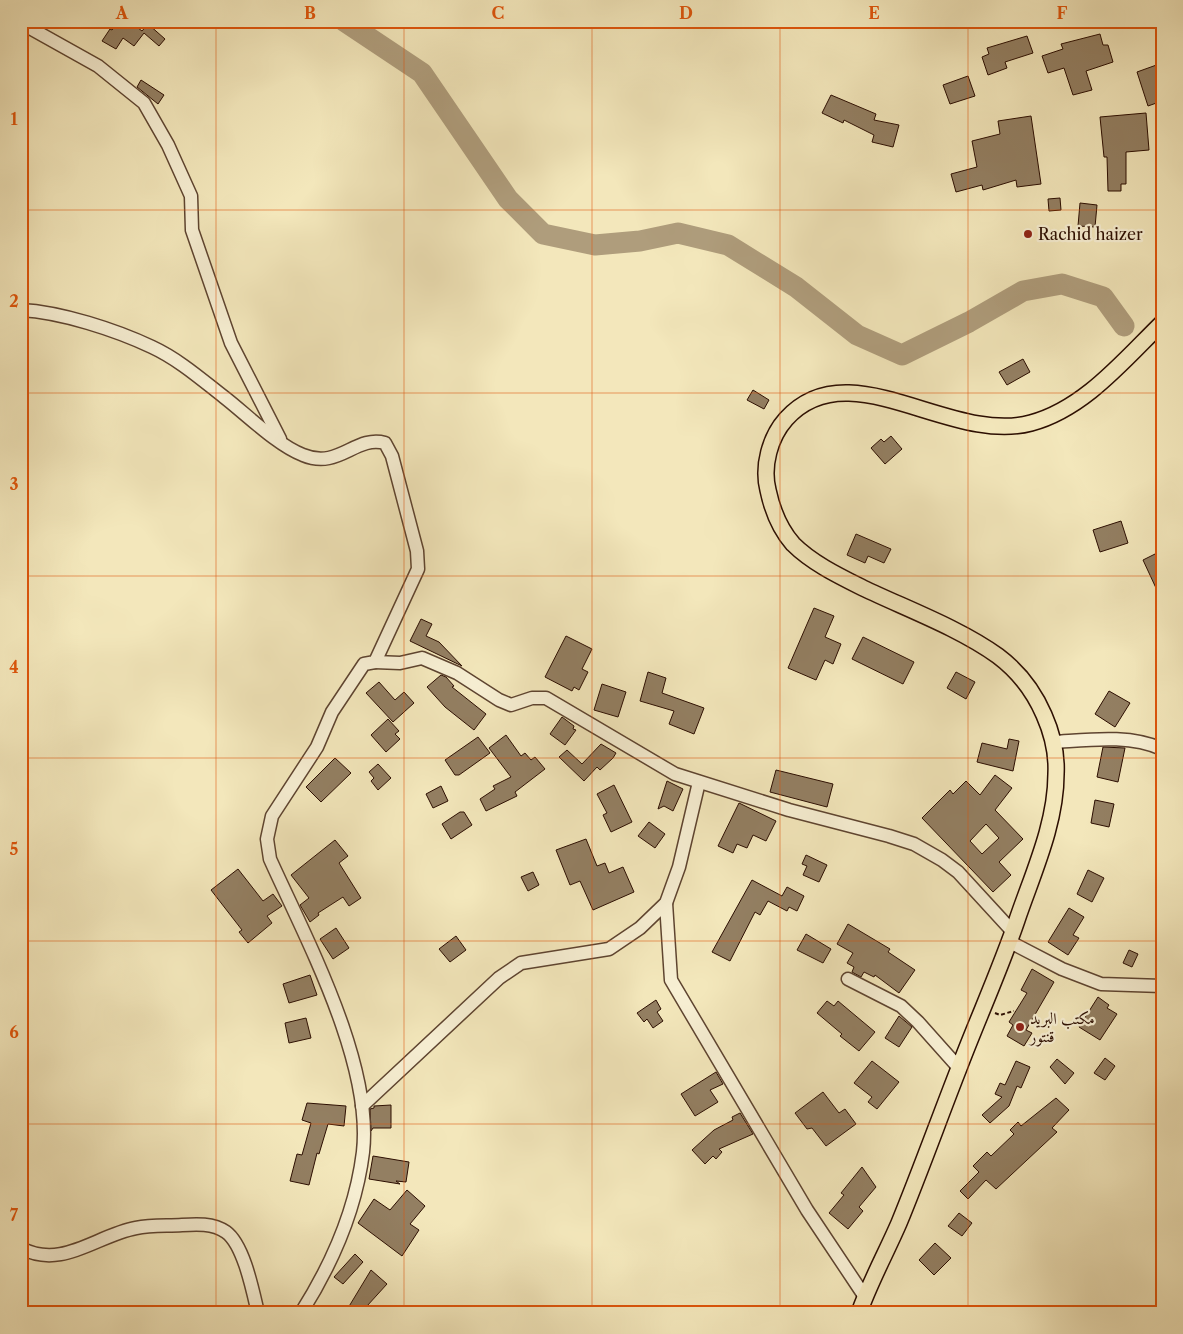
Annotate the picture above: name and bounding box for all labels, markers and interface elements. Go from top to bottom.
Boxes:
text: A [115,3,129,23]
text: B [304,3,316,23]
text: C [492,3,504,23]
text: D [679,3,693,23]
text: E [868,3,880,23]
text: F [1057,3,1068,23]
text: 1 [10,109,18,129]
place label: Rachid haizer [1038,224,1143,244]
marker: Rachid haizer [1022,228,1034,240]
text: 2 [9,291,19,311]
text: 3 [9,474,19,494]
text: 4 [9,657,19,677]
text: 5 [10,839,19,859]
place label: مكتب البريد قنتور [1028,1008,1095,1047]
marker: مكتب البريد قنتور [1014,1021,1026,1033]
text: 6 [9,1022,19,1042]
text: 7 [10,1205,19,1225]

